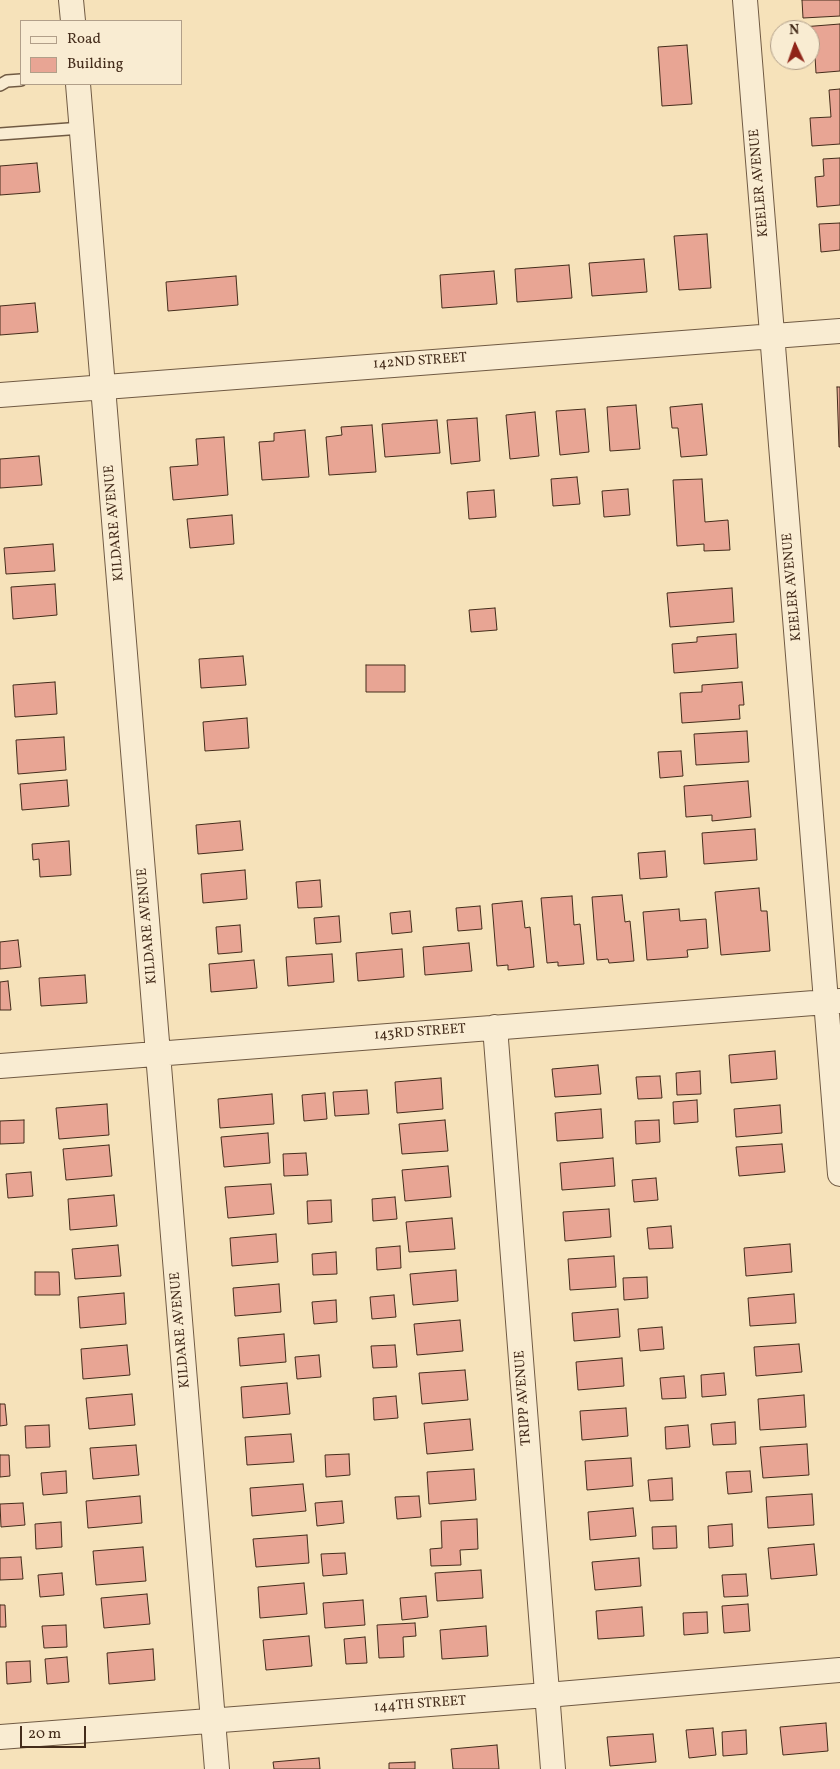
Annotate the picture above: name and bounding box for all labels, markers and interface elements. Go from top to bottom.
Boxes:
legend [20,20,182,85]
north arrow [770,20,820,70]
text: N [789,21,800,40]
text: Road [67,29,101,50]
text: Building [67,54,123,75]
street label: KEELER AVENUE [747,128,773,238]
street label: 142ND STREET [373,350,467,374]
street label: KILDARE AVENUE [102,464,128,582]
street label: KEELER AVENUE [780,532,806,642]
street label: KILDARE AVENUE [135,867,161,985]
street label: 143RD STREET [373,1021,467,1045]
street label: KILDARE AVENUE [168,1271,194,1389]
street label: TRIPP AVENUE [512,1350,536,1446]
street label: 144TH STREET [373,1693,467,1717]
scale bar [22,1716,89,1748]
text: 20 m [28,1724,61,1745]

